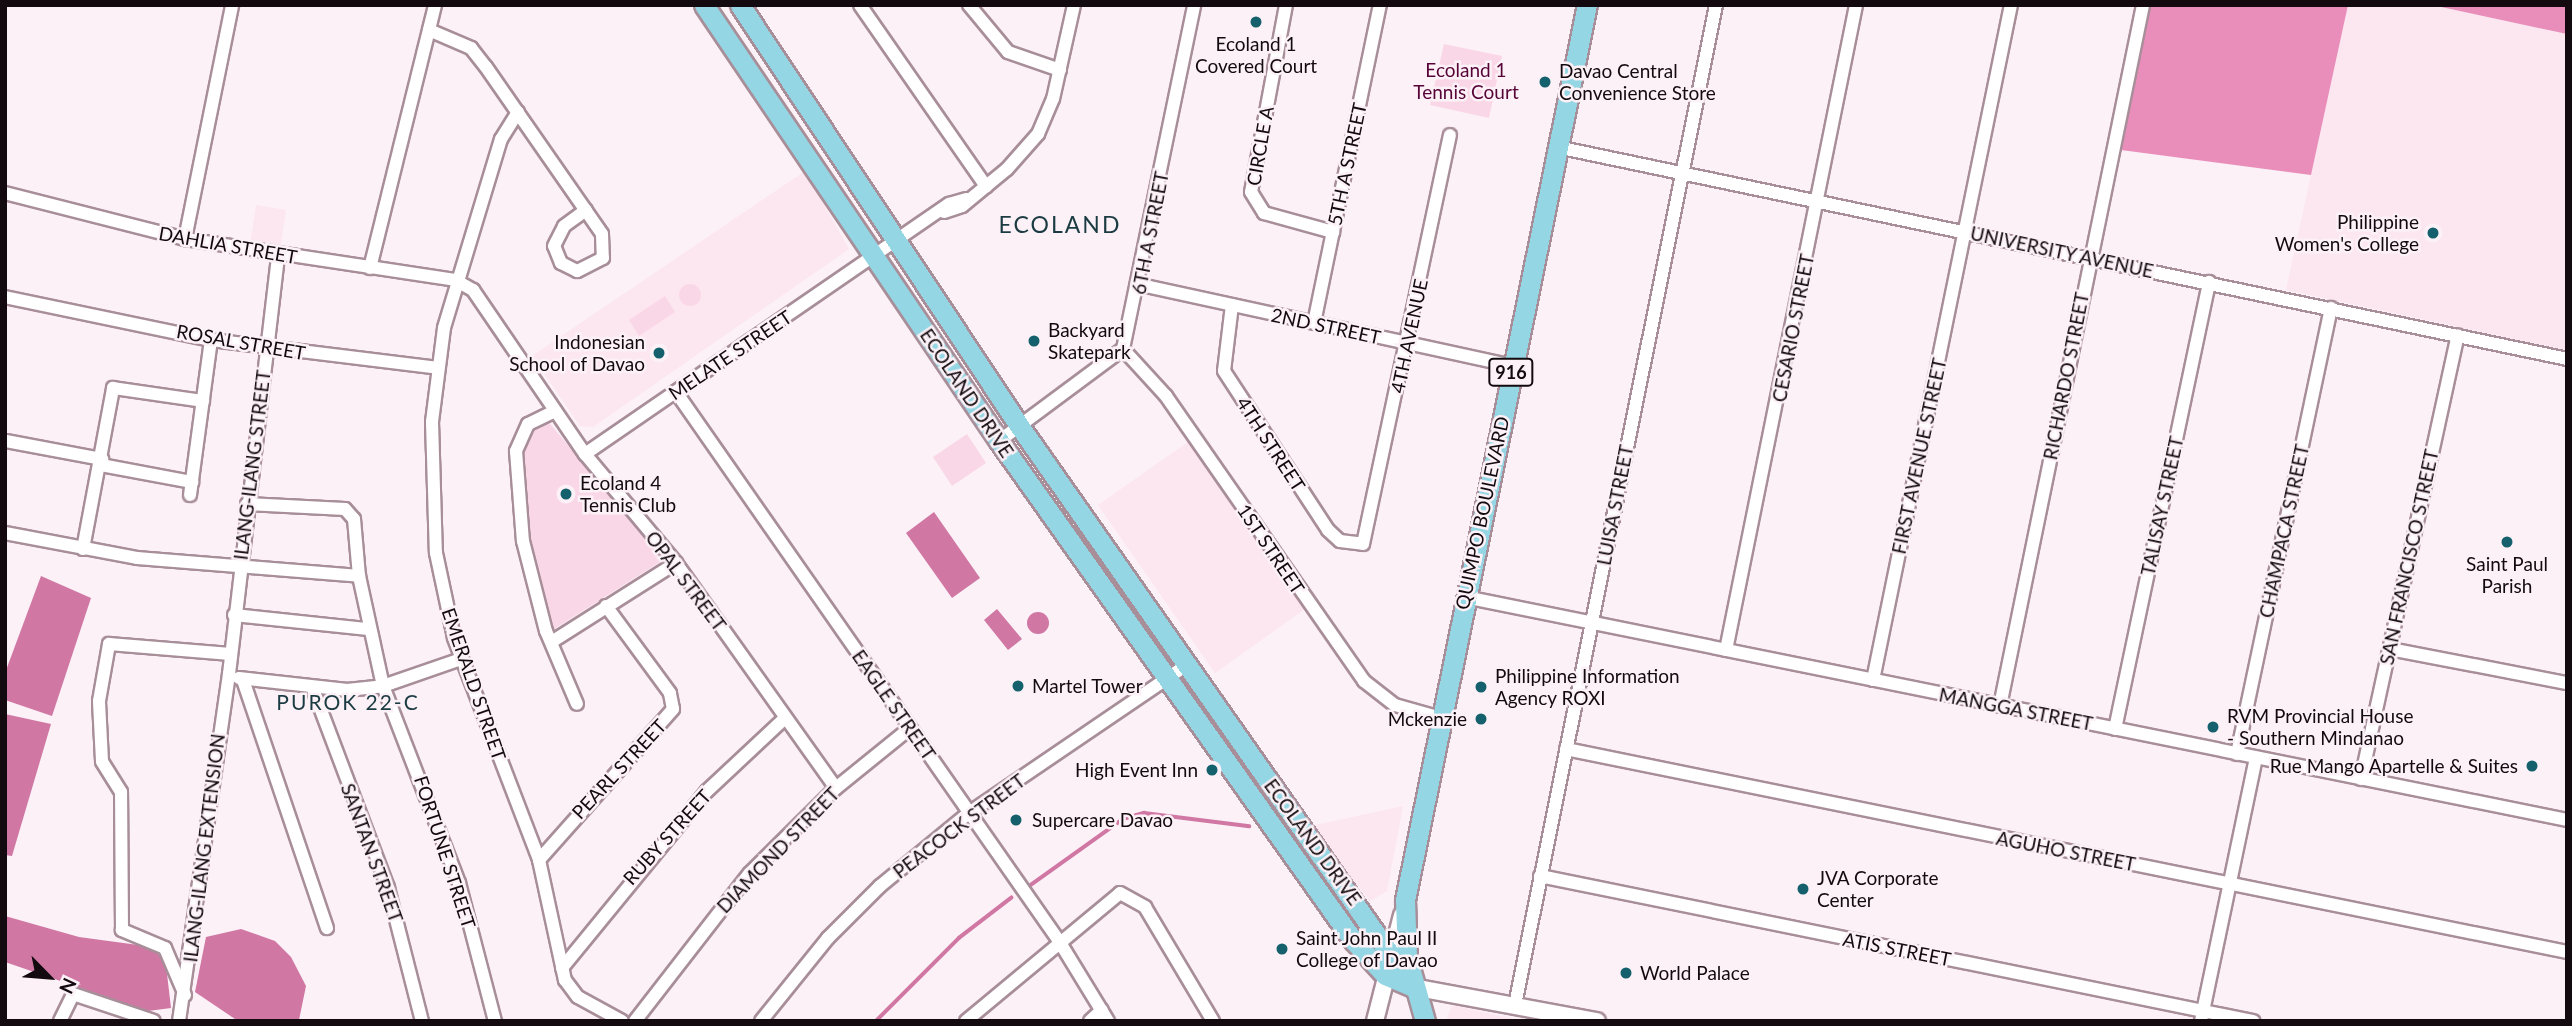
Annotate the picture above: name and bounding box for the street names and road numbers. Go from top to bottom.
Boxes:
street label: 5TH A STREET [1323,100,1371,228]
street label: CIRCLE A [1242,104,1278,188]
street label: 6TH A STREET [1127,169,1173,297]
street label: UNIVERSITY AVENUE [1968,221,2156,283]
street label: DAHLIA STREET [157,222,299,268]
street label: CESARIO STREET [1767,252,1819,404]
street label: 4TH AVENUE [1386,277,1432,395]
street label: RICHARDO STREET [2039,290,2093,462]
street label: 2ND STREET [1269,303,1383,349]
street label: MELATE STREET [664,305,796,405]
street label: ROSAL STREET [174,319,308,365]
street label: ECOLAND DRIVE [916,324,1018,462]
street label: FIRST AVENUE STREET [1887,355,1951,557]
road number: 916 [1488,358,1534,386]
street label: ILANG-ILANG STREET [229,369,275,561]
street label: 4TH STREET [1232,392,1310,496]
street label: QUIMPO BOULEVARD [1450,414,1514,612]
street label: TALISAY STREET [2136,434,2188,578]
street label: LUISA STREET [1592,442,1638,568]
street label: CHAMPACA STREET [2254,442,2314,620]
street label: SAN FRANCISCO STREET [2375,447,2443,667]
street label: 1ST STREET [1232,500,1310,598]
street label: OPAL STREET [641,526,731,636]
street label: EMERALD STREET [437,605,511,763]
street label: EAGLE STREET [848,645,940,765]
street label: MANGGA STREET [1937,683,2095,735]
street label: PEARL STREET [567,714,671,824]
street label: ILANG-ILANG EXTENSION [179,733,229,963]
street label: PEACOCK STREET [889,769,1029,883]
street label: FORTUNE STREET [410,773,480,931]
street label: ECOLAND DRIVE [1260,775,1366,909]
street label: SANTAN STREET [336,780,408,926]
street label: DIAMOND STREET [712,782,844,918]
street label: RUBY STREET [618,784,716,890]
street label: AGUHO STREET [1994,826,2138,876]
street label: ATIS STREET [1841,927,1953,971]

